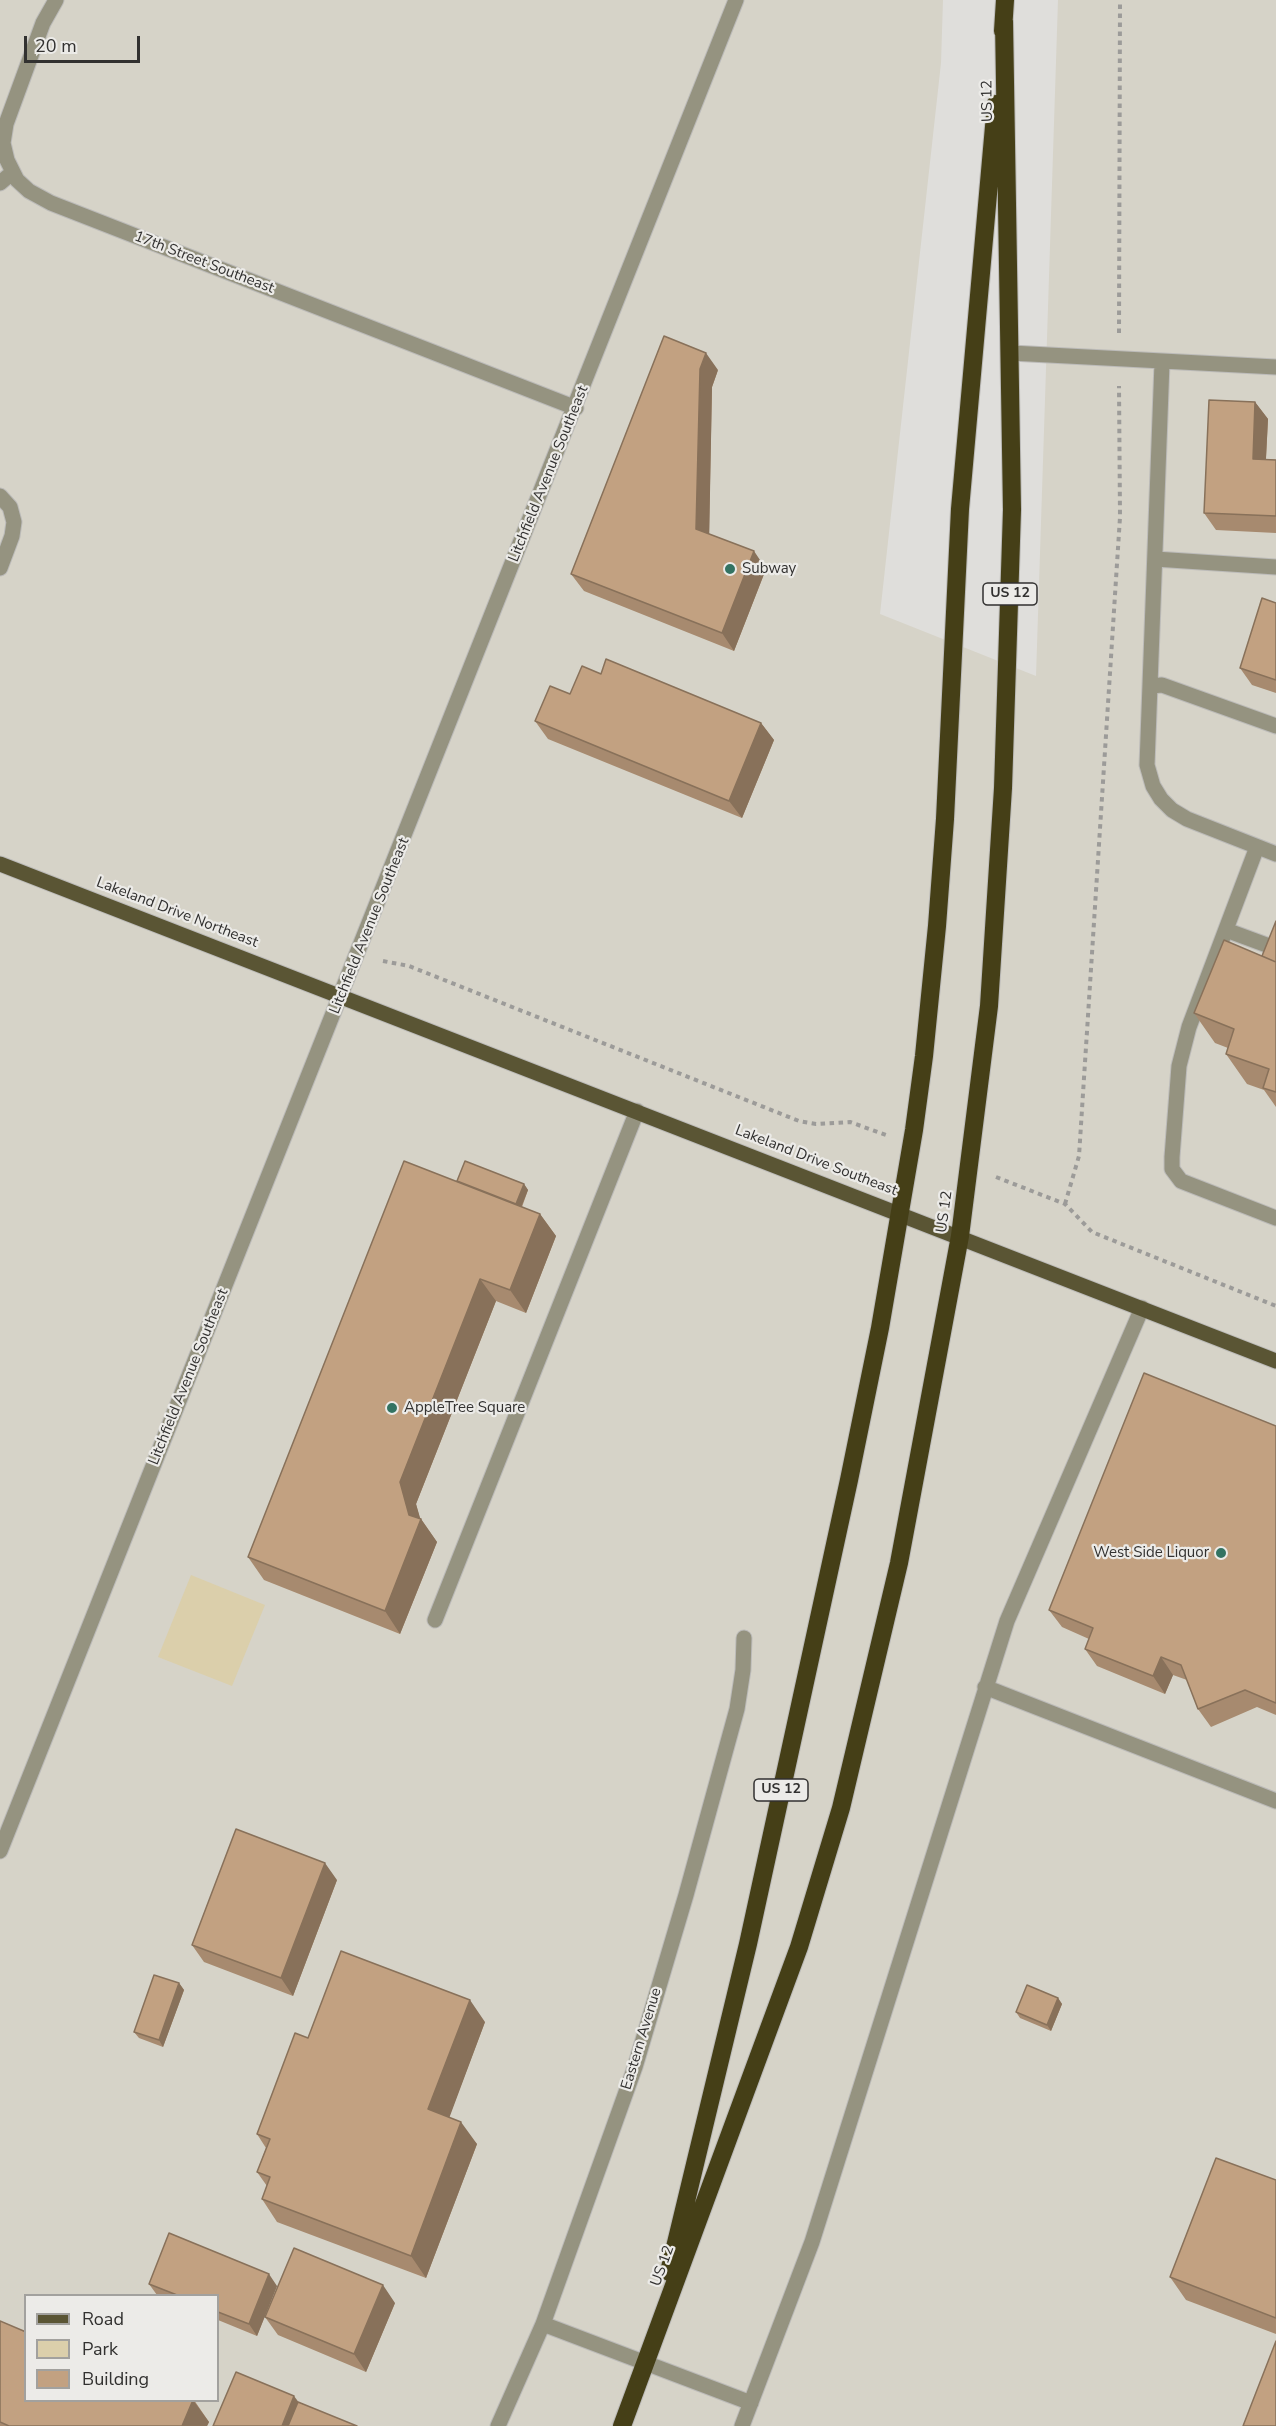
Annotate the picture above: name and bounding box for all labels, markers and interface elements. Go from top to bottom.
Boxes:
scale bar [27,24,142,62]
text: 20 m [35,34,77,58]
street label: US 12 [979,80,997,122]
street label: 17th Street Southeast [131,228,277,298]
street label: Litchfield Avenue Southeast [505,383,593,565]
place label: Subway [742,560,796,578]
marker: Subway [723,562,737,576]
road number: US 12 [983,583,1037,605]
street label: Litchfield Avenue Southeast [326,835,414,1017]
street label: Lakeland Drive Northeast [94,874,260,952]
street label: Lakeland Drive Southeast [732,1122,900,1200]
street label: US 12 [933,1190,957,1234]
street label: Litchfield Avenue Southeast [145,1286,233,1468]
place label: AppleTree Square [404,1399,525,1417]
marker: AppleTree Square [385,1401,399,1415]
place label: West Side Liquor [1093,1544,1209,1562]
marker: West Side Liquor [1214,1546,1228,1560]
road number: US 12 [754,1779,808,1801]
street label: Eastern Avenue [618,1986,666,2092]
street label: US 12 [647,2243,679,2289]
legend [24,2294,219,2402]
text: Road [82,2307,124,2331]
text: Park [82,2337,118,2361]
text: Building [82,2367,149,2391]

